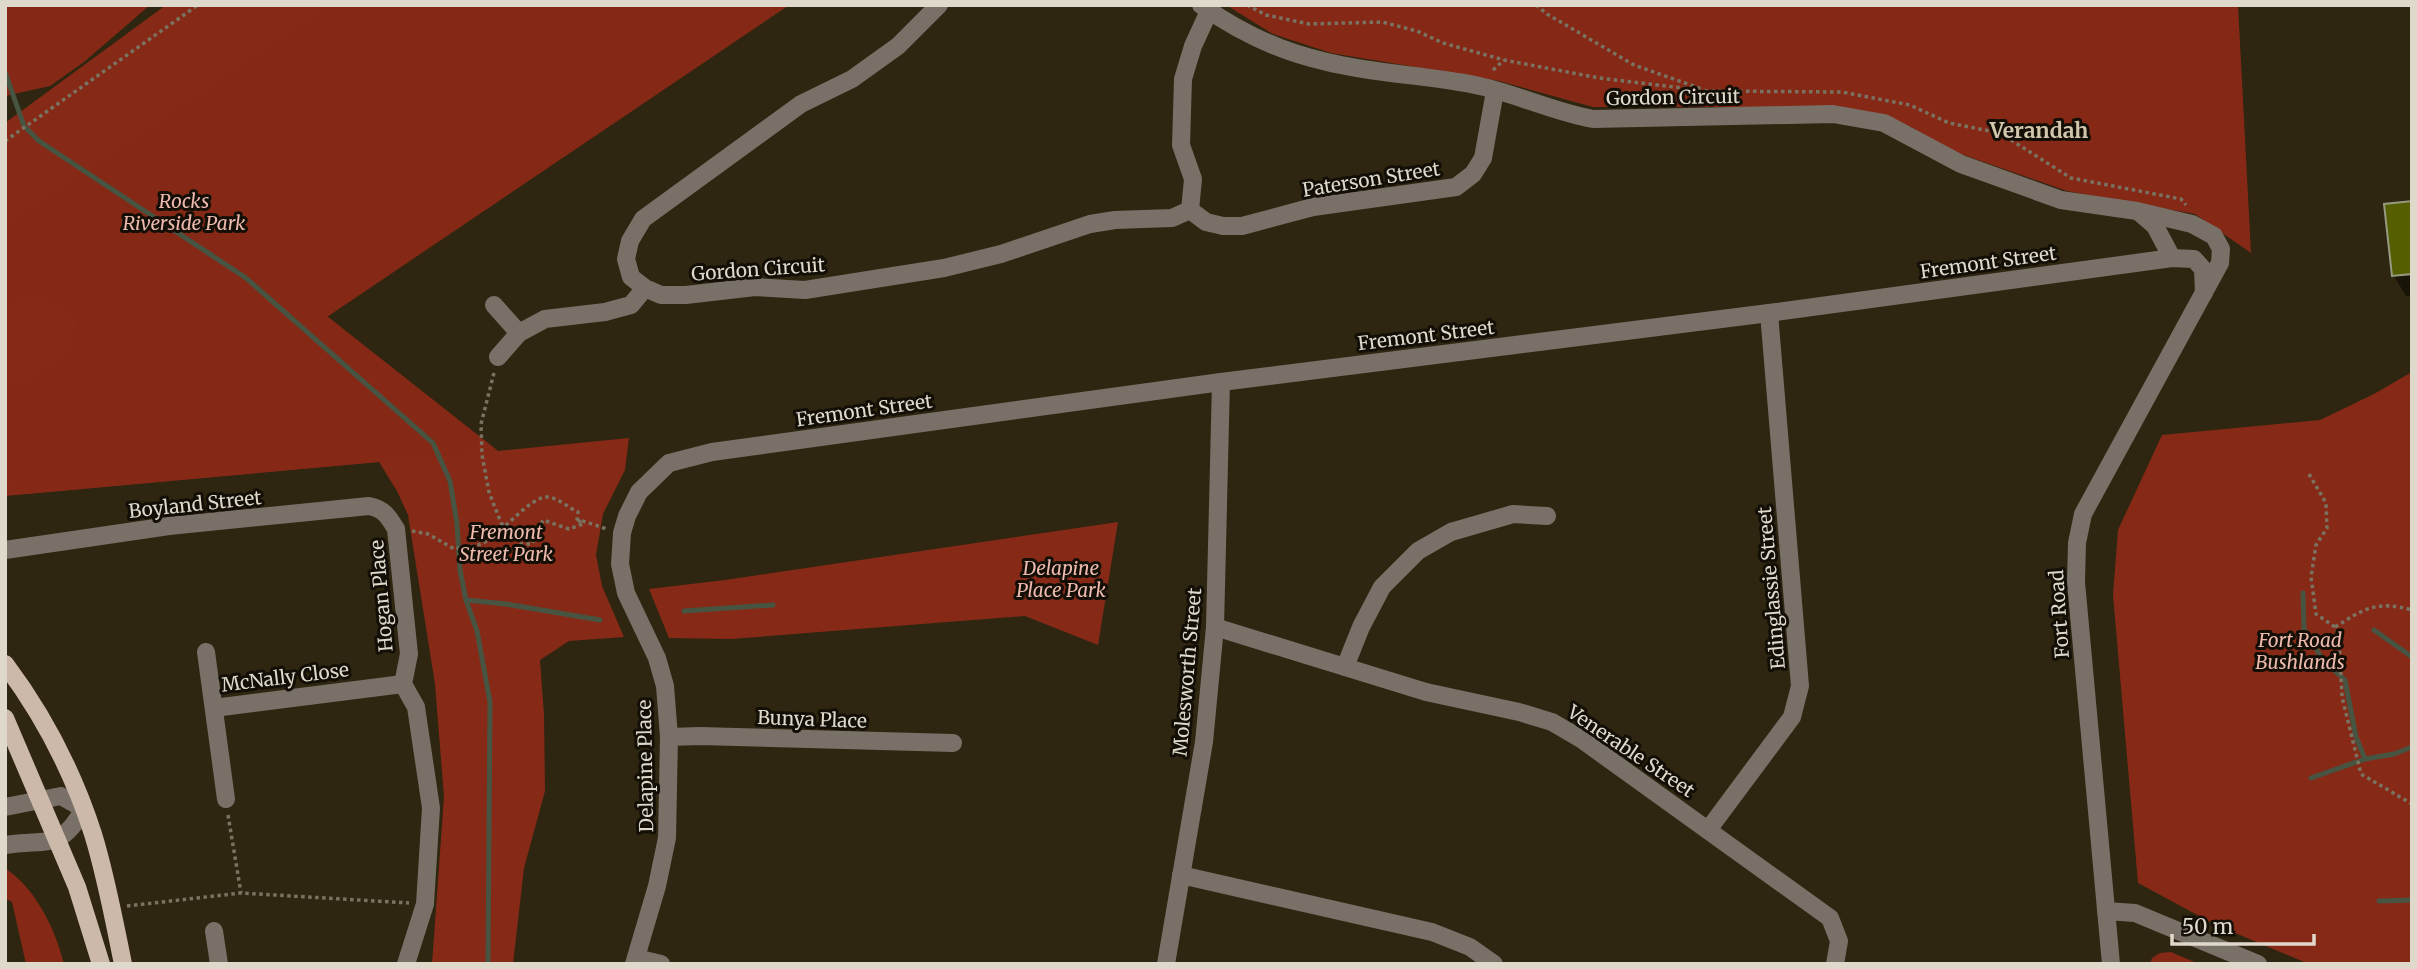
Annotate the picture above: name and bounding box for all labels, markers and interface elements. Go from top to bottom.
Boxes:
street label: Gordon Circuit [1606,84,1741,110]
district label: Verandah [1989,117,2088,144]
street label: Paterson Street [1300,156,1442,202]
park label: Rocks Riverside Park [123,189,246,235]
street label: Fremont Street [1918,240,2058,283]
street label: Gordon Circuit [690,252,826,286]
street label: Fremont Street [1356,315,1496,355]
street label: Fremont Street [794,388,934,431]
street label: Boyland Street [127,485,263,523]
street label: Edinglassie Street [1752,505,1790,670]
park label: Fremont Street Park [459,520,553,566]
street label: Hogan Place [364,539,398,653]
park label: Delapine Place Park [1016,556,1106,602]
street label: Fort Road [2044,569,2074,659]
street label: Molesworth Street [1168,586,1206,757]
park label: Fort Road Bushlands [2255,628,2345,674]
street label: McNally Close [220,657,350,697]
street label: Delapine Place [632,699,658,833]
street label: Venerable Street [1562,699,1700,803]
street label: Bunya Place [757,705,867,733]
scale bar [2172,902,2314,946]
text: 50 m [2182,913,2233,940]

